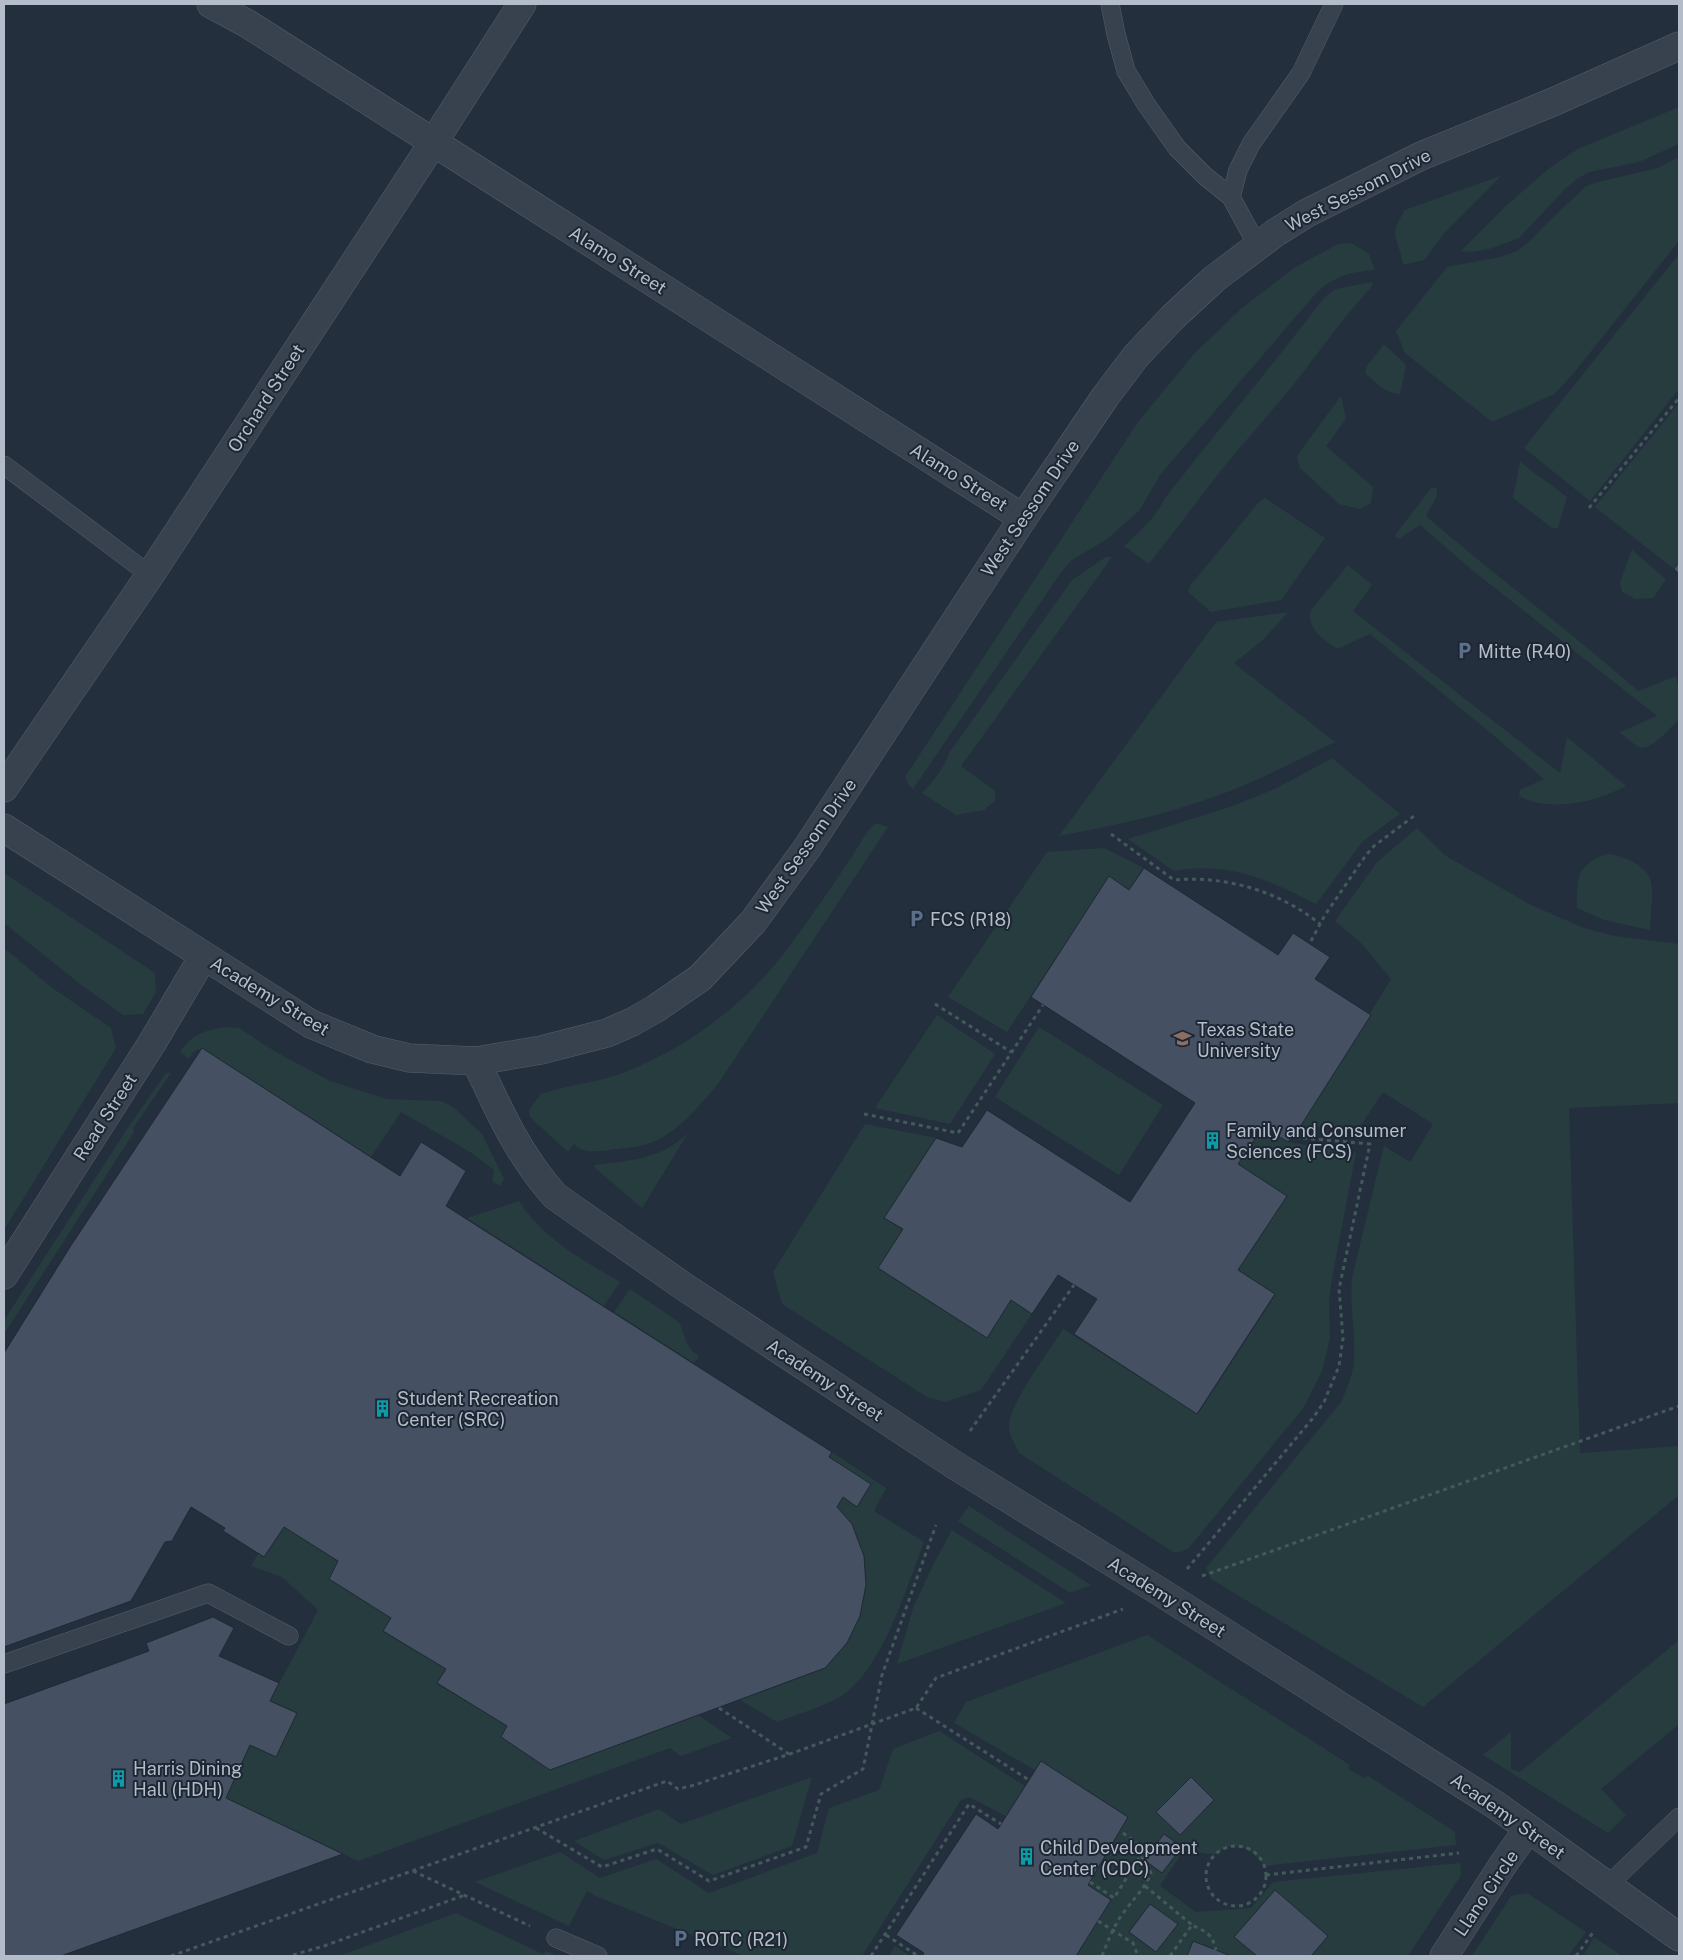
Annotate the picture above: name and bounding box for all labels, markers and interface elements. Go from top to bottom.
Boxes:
street label: West Sessom Drive [1282,144,1434,236]
street label: Alamo Street [566,222,670,298]
street label: Orchard Street [223,340,309,456]
street label: West Sessom Drive [976,436,1084,580]
street label: Alamo Street [907,439,1011,515]
parking icon: Mitte (R40) [1454,641,1474,661]
place label: Mitte (R40) [1478,641,1571,662]
street label: West Sessom Drive [751,774,861,918]
parking icon: FCS (R18) [906,909,926,929]
place label: FCS (R18) [930,909,1012,930]
street label: Academy Street [207,952,333,1040]
place label: Texas State University [1197,1019,1294,1061]
school or university icon: Texas State University [1173,1029,1193,1049]
street label: Read Street [69,1070,141,1164]
place label: Family and Consumer Sciences (FCS) [1226,1120,1406,1162]
building icon: Family and Consumer Sciences (FCS) [1202,1130,1222,1150]
street label: Academy Street [763,1334,887,1426]
place label: Student Recreation Center (SRC) [397,1388,559,1430]
building icon: Student Recreation Center (SRC) [373,1398,393,1418]
street label: Academy Street [1104,1552,1230,1642]
place label: Harris Dining Hall (HDH) [133,1758,242,1800]
building icon: Harris Dining Hall (HDH) [109,1768,129,1788]
street label: Academy Street [1447,1769,1569,1863]
place label: Child Development Center (CDC) [1040,1837,1198,1879]
street label: Llano Circle [1450,1846,1522,1940]
building icon: Child Development Center (CDC) [1016,1847,1036,1867]
parking icon: ROTC (R21) [670,1929,690,1949]
place label: ROTC (R21) [694,1929,788,1950]

